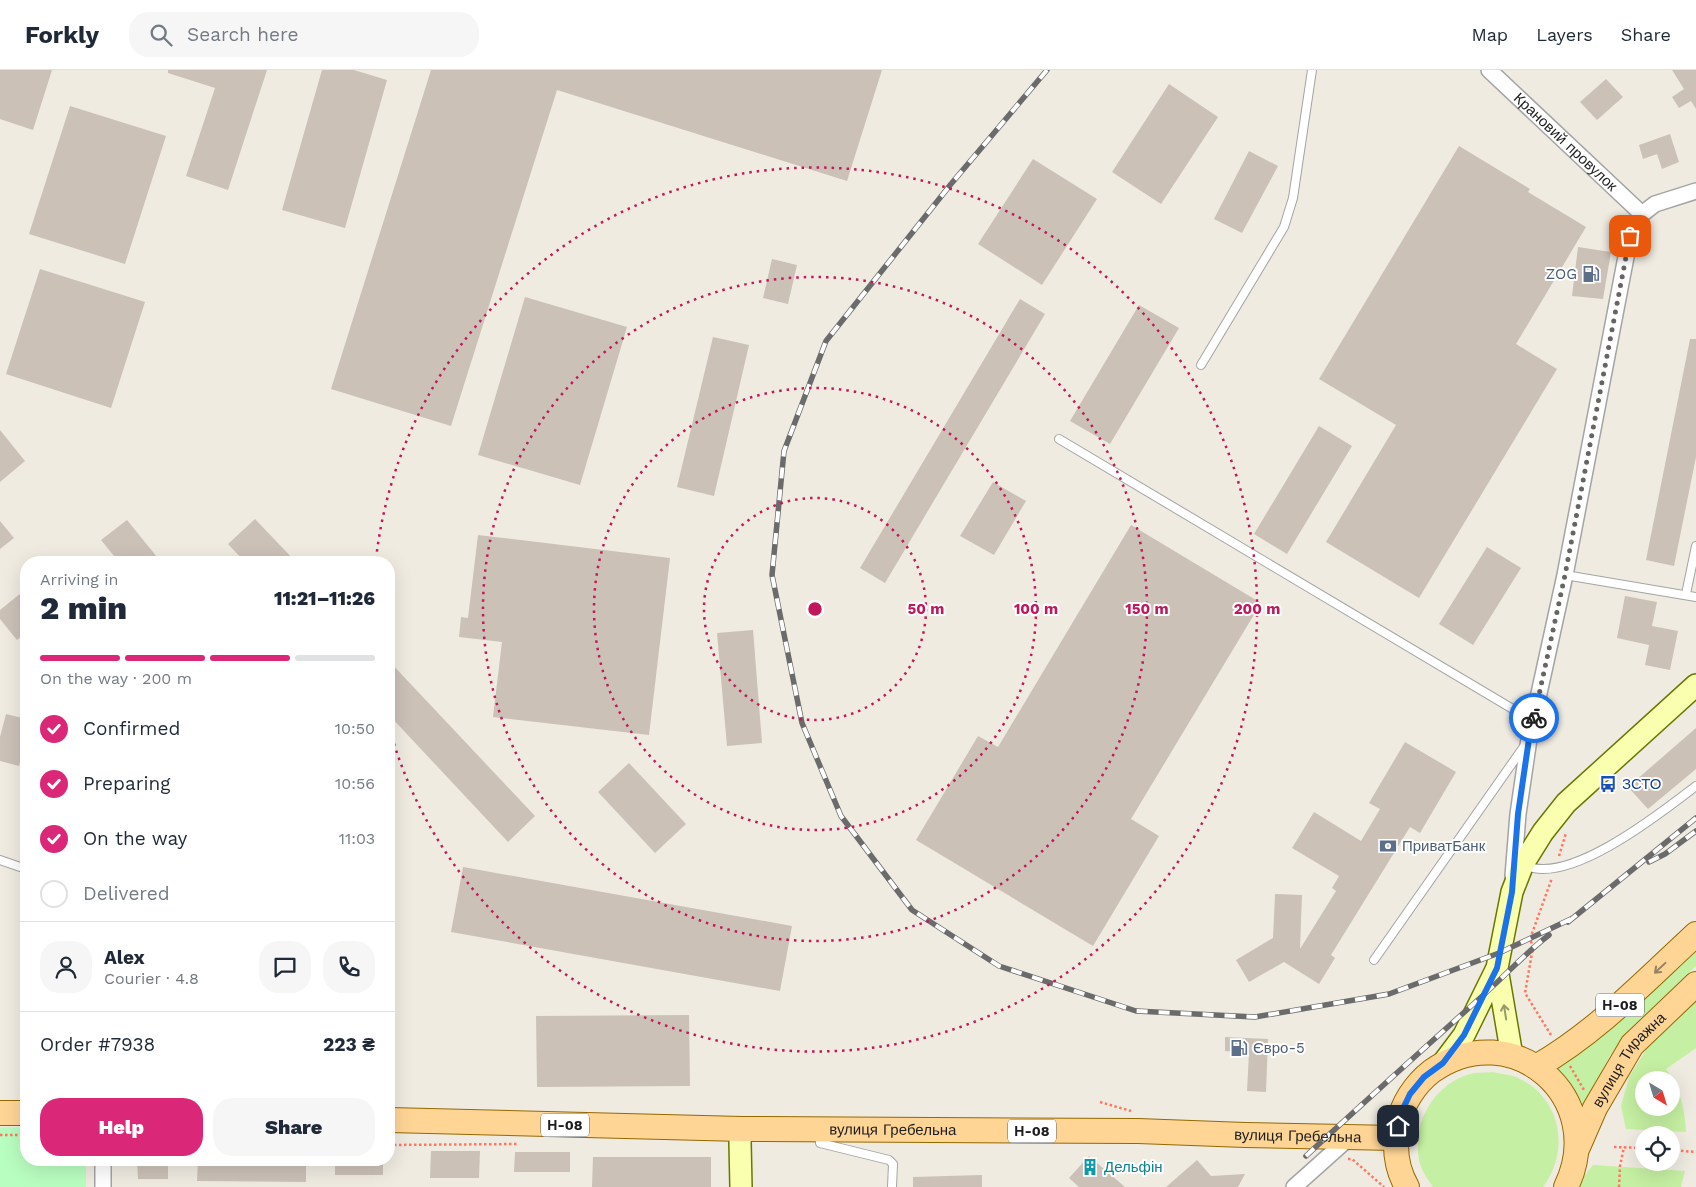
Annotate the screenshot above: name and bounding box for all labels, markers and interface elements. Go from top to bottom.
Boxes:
search box [129,12,479,57]
text: Forkly [25,21,99,49]
icon: search [147,21,175,49]
text: Search here [187,23,298,46]
text: Map [1471,24,1508,45]
text: Layers [1536,24,1593,45]
text: Share [1621,24,1671,45]
street label: Крановий провулок [1510,89,1621,195]
pin [1609,215,1651,257]
icon: bag [1616,222,1644,250]
fuel station icon: ZOG [1581,264,1601,284]
place label: ZOG [1546,265,1577,283]
text: Arriving in [40,570,118,589]
text: 11:21–11:26 [274,587,375,610]
text: 2 min [40,589,127,627]
centre of rings [806,600,824,618]
text: 50 m [908,600,944,618]
text: 100 m [1014,600,1058,618]
text: 150 m [1125,600,1169,618]
text: 200 m [1234,600,1280,618]
text: On the way · 200 m [40,669,192,688]
courier [1509,693,1559,743]
icon: bike [1520,704,1548,732]
icon: check [40,715,68,743]
text: Confirmed [83,717,180,740]
text: 10:50 [335,719,375,738]
icon: check [40,770,68,798]
text: Preparing [83,772,170,795]
text: 10:56 [335,774,375,793]
bus stop icon: ЗСТО [1598,774,1618,794]
place label: ЗСТО [1622,775,1661,793]
icon: check [40,825,68,853]
text: On the way [83,827,187,850]
text: 11:03 [339,829,375,848]
bank icon: ПриватБанк [1378,836,1398,856]
place label: ПриватБанк [1402,837,1486,855]
text: Delivered [83,882,170,905]
button: person [40,941,92,993]
button: chat [259,941,311,993]
button: phone [323,941,375,993]
text: Alex [104,946,145,969]
one-way arrow [1654,962,1667,974]
text: Courier · 4.8 [104,969,199,988]
road number: Н-08 [1596,994,1644,1016]
one-way arrow [1500,1004,1510,1020]
street label: вулиця Тиражна [1588,1008,1670,1110]
text: Order #7938 [40,1033,155,1056]
text: 223 ₴ [323,1033,375,1056]
fuel station icon: Євро-5 [1229,1038,1249,1058]
place label: Євро-5 [1253,1039,1305,1057]
north arrow [1635,1071,1680,1116]
map controls [1635,1071,1680,1171]
button: Help [40,1098,203,1156]
button: Share [213,1098,375,1156]
pin [1377,1105,1419,1147]
icon: home [1384,1112,1412,1140]
road number: Н-08 [541,1114,589,1136]
street label: вулиця Гребельна [829,1120,957,1139]
road number: Н-08 [1008,1120,1056,1142]
street label: вулиця Гребельна [1234,1126,1362,1146]
button: locate [1635,1126,1680,1171]
building icon: Дельфін [1080,1157,1100,1177]
place label: Дельфін [1104,1158,1163,1176]

